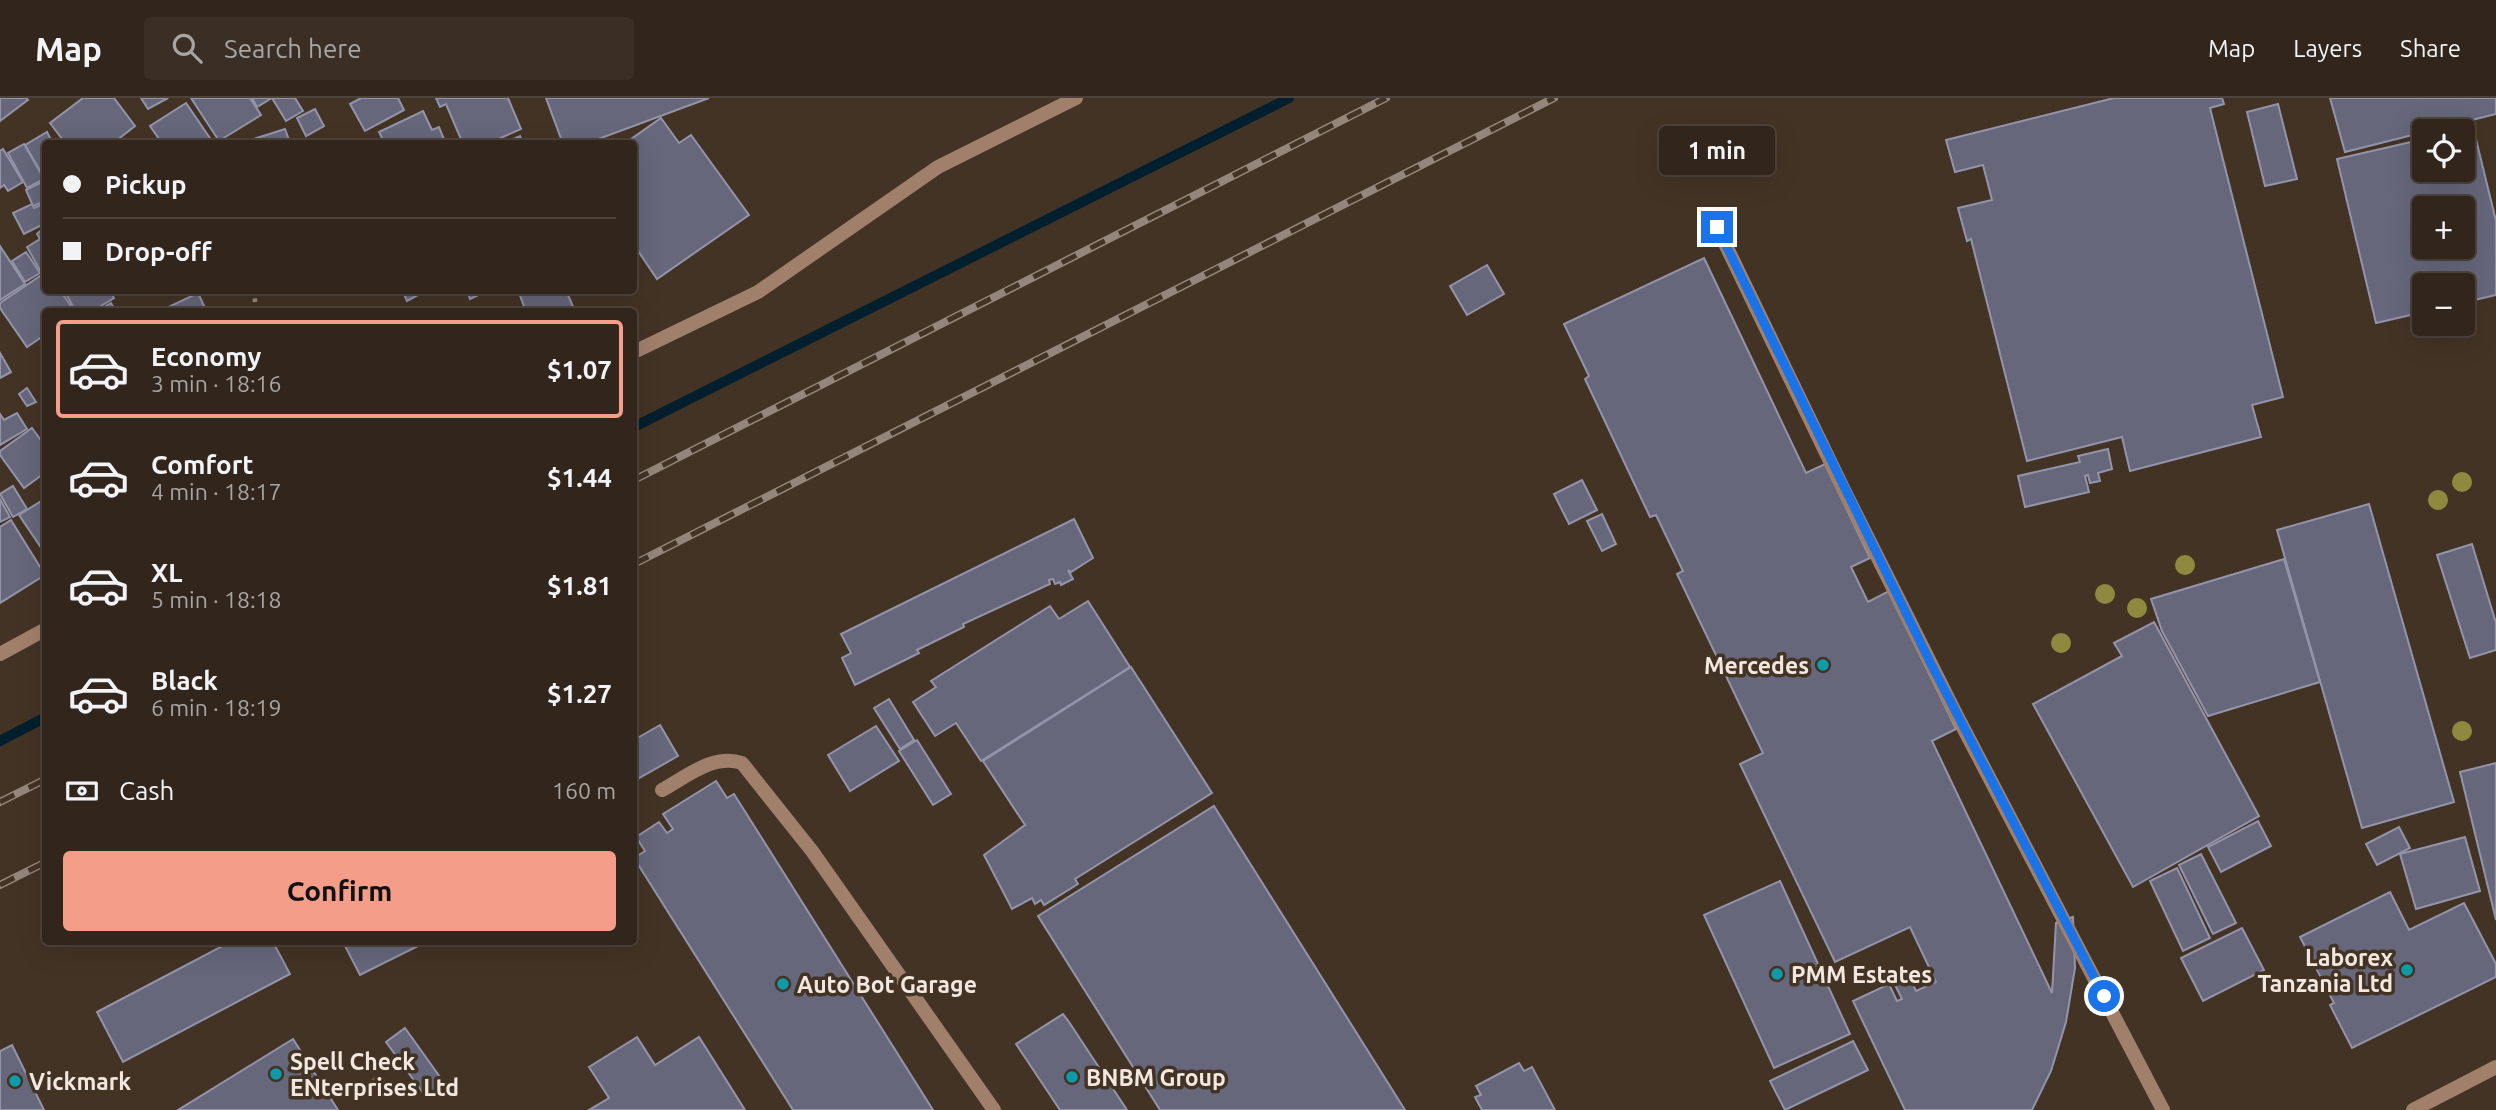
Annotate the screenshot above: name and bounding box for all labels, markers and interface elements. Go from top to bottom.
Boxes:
search box [144,17,634,80]
icon: search [168,29,206,67]
text: Map [35,30,102,67]
text: Search here [224,34,362,63]
text: Map [2208,35,2255,62]
text: Layers [2293,35,2362,62]
text: Share [2400,35,2461,62]
map controls [2412,119,2475,336]
button: locate [2412,119,2475,182]
callout: 1 min [1659,125,1775,174]
text: 1 min [1688,138,1746,163]
text: Pickup [105,170,187,199]
button: + [2412,196,2475,259]
route end [1701,211,1733,243]
text: Drop-off [105,237,212,266]
button: − [2412,273,2475,336]
icon: car [67,338,130,401]
text: Economy [151,342,261,371]
text: $1.07 [547,355,612,384]
text: 3 min · 18:16 [151,371,282,396]
icon: car [67,446,130,509]
text: Comfort [151,450,254,479]
text: $1.44 [547,463,612,492]
text: 4 min · 18:17 [151,479,282,504]
icon: car [67,554,130,617]
text: XL [151,558,182,587]
text: $1.81 [547,571,612,600]
text: 5 min · 18:18 [151,587,282,612]
place label: Mercedes [1704,653,1809,678]
marker: Mercedes [1815,657,1831,673]
icon: car [67,662,130,725]
text: Black [151,666,218,695]
text: $1.27 [547,679,612,708]
text: 6 min · 18:19 [151,695,282,720]
icon: cash [63,772,101,810]
text: Cash [119,776,174,805]
text: 160 m [552,778,616,803]
button: Confirm [63,851,616,931]
place label: Laborex Tanzania Ltd [2258,945,2394,996]
place label: PMM Estates [1791,962,1932,987]
marker: Laborex Tanzania Ltd [2399,962,2415,978]
marker: PMM Estates [1769,966,1785,982]
place label: Auto Bot Garage [797,972,977,997]
marker: Auto Bot Garage [775,976,791,992]
route start [2088,980,2120,1012]
place label: Spell Check ENterprises Ltd [290,1049,459,1100]
place label: BNBM Group [1086,1065,1226,1090]
marker: Spell Check ENterprises Ltd [268,1066,284,1082]
place label: Vickmark [29,1069,131,1094]
marker: BNBM Group [1064,1069,1080,1085]
marker: Vickmark [7,1073,23,1089]

